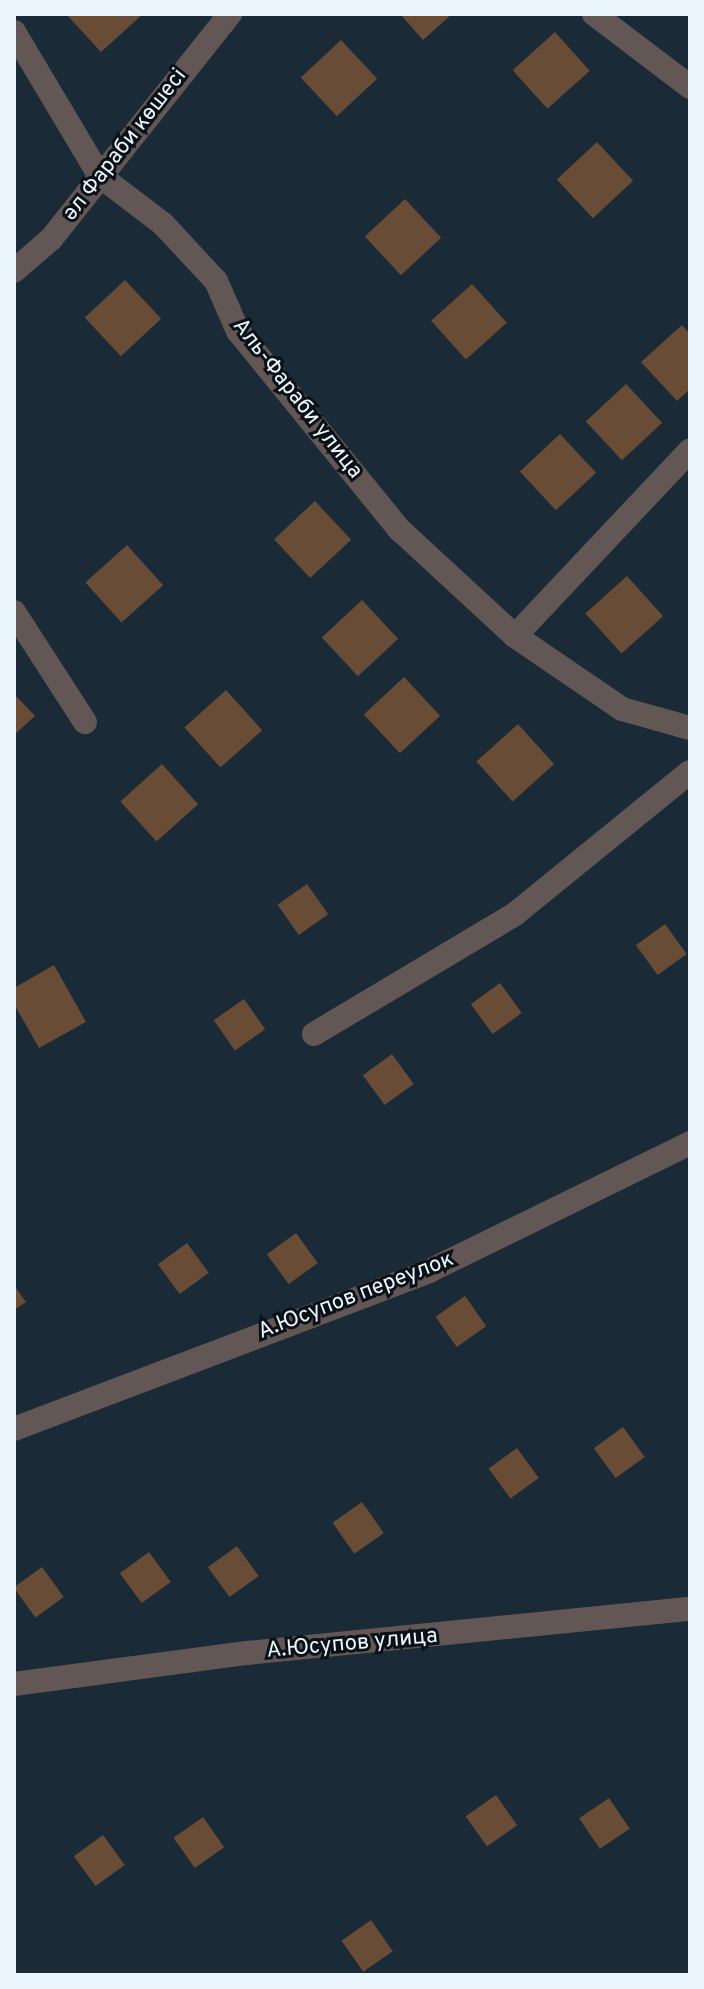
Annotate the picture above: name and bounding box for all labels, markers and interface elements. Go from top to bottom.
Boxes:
street label: әл Фараби көшесі [57,64,193,226]
street label: Аль-Фараби улица [226,314,368,484]
street label: А.Юсупов переулок [254,1246,458,1346]
street label: А.Юсупов улица [265,1623,439,1665]

